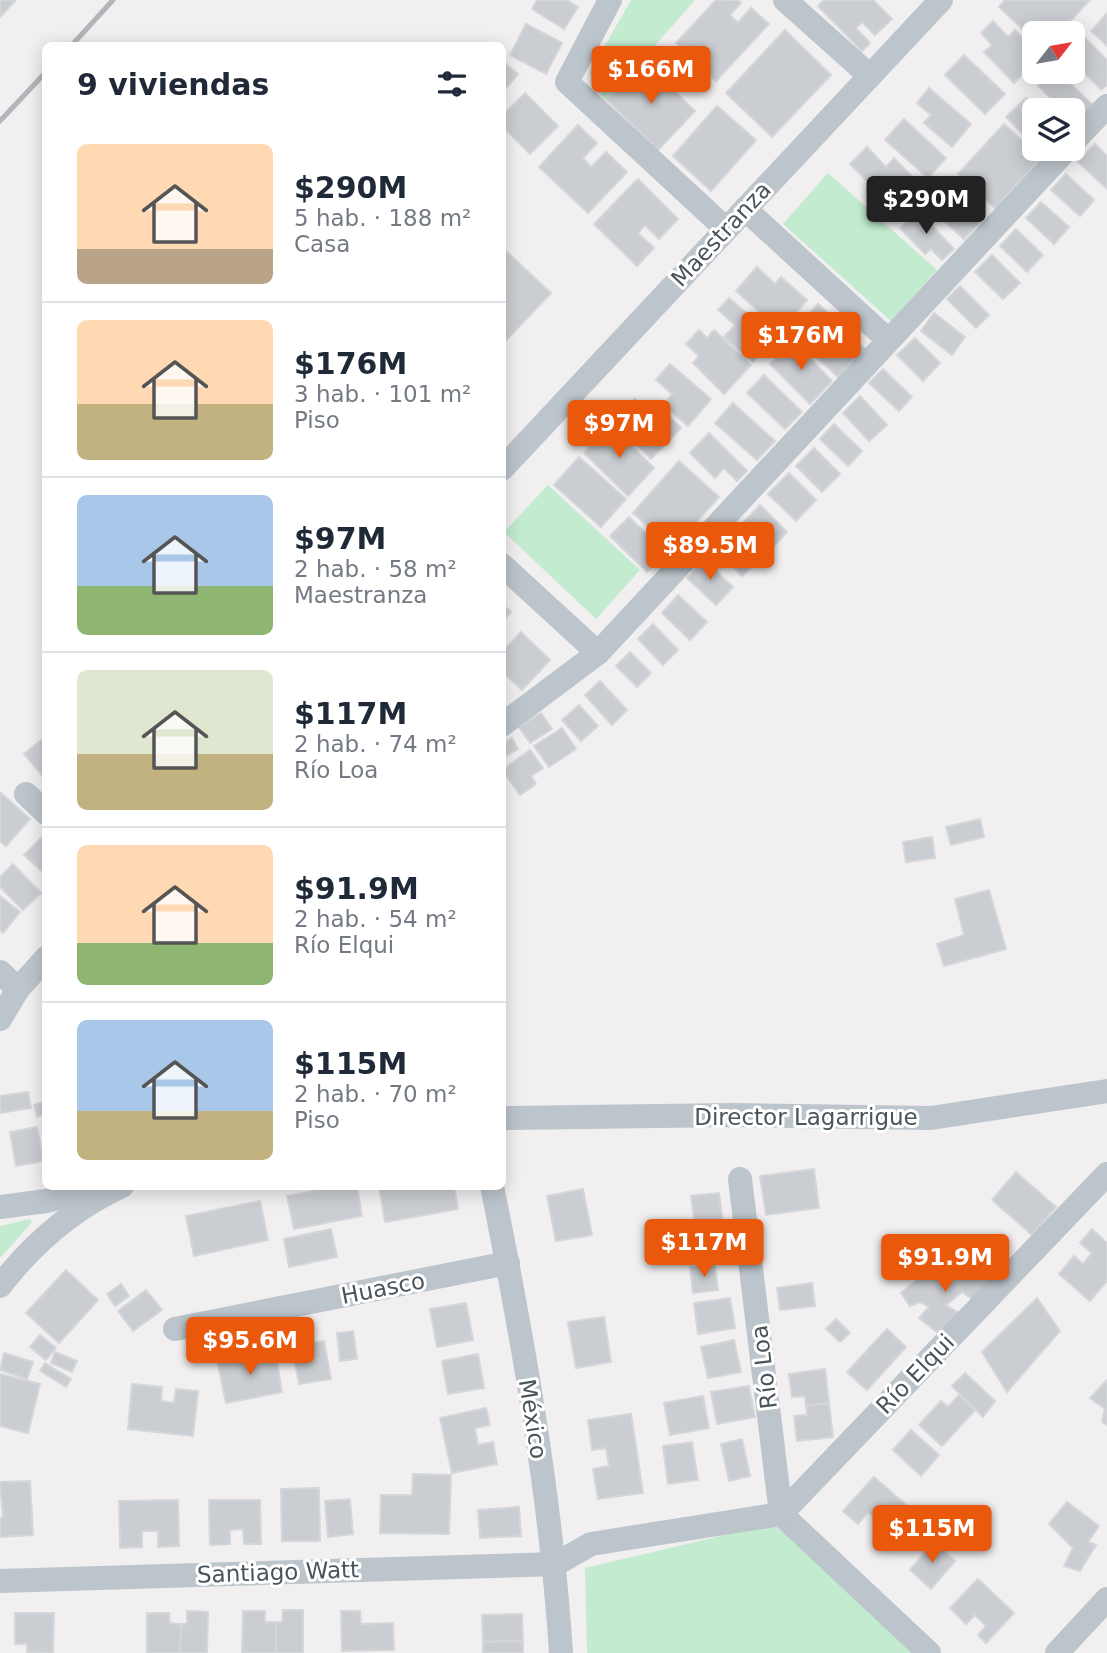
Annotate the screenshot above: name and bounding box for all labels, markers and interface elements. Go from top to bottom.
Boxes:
north arrow [1022,21,1085,84]
map controls [1022,21,1085,161]
pin: $166M [602,46,700,106]
text: $166M [608,56,694,82]
icon: filters [433,65,471,103]
text: 9 viviendas [77,67,269,102]
button: layers [1022,98,1085,161]
text: $290M [294,170,407,205]
icon: home [133,172,217,256]
street label: Maestranza [666,176,776,292]
pin: $290M [877,176,975,236]
text: $290M [883,186,969,212]
text: 5 hab. · 188 m² [294,205,471,231]
text: Casa [294,231,350,257]
pin: $176M [752,312,850,372]
text: $176M [758,322,844,348]
text: $176M [294,346,407,381]
icon: home [133,348,217,432]
text: 3 hab. · 101 m² [294,381,471,407]
pin: $97M [578,400,660,460]
text: Piso [294,407,340,433]
text: $97M [584,410,654,436]
text: $97M [294,521,386,556]
pin: $89.5M [653,522,767,582]
icon: home [133,523,217,607]
text: $89.5M [662,532,758,558]
text: 2 hab. · 58 m² [294,556,457,582]
text: Maestranza [294,582,427,608]
text: $117M [294,696,407,731]
icon: home [133,698,217,782]
text: 2 hab. · 74 m² [294,731,457,757]
text: Río Loa [294,757,378,783]
text: $91.9M [294,871,419,906]
icon: home [133,873,217,957]
text: 2 hab. · 54 m² [294,906,457,932]
text: Río Elqui [294,932,394,958]
text: $115M [294,1046,407,1081]
icon: home [133,1048,217,1132]
text: 2 hab. · 70 m² [294,1081,457,1107]
street label: Director Lagarrigue [694,1104,918,1130]
text: Piso [294,1107,340,1133]
pin: $117M [655,1220,753,1279]
text: $117M [661,1229,747,1255]
pin: $91.9M [888,1234,1002,1294]
text: $91.9M [897,1244,993,1270]
street label: Huasco [339,1267,427,1309]
pin: $95.6M [193,1318,307,1377]
street label: Río Loa [746,1324,782,1410]
text: $95.6M [202,1327,298,1353]
street label: Río Elqui [871,1329,959,1419]
street label: México [514,1377,552,1461]
pin: $115M [883,1506,981,1565]
text: $115M [889,1515,975,1541]
street label: Santiago Watt [197,1556,359,1588]

